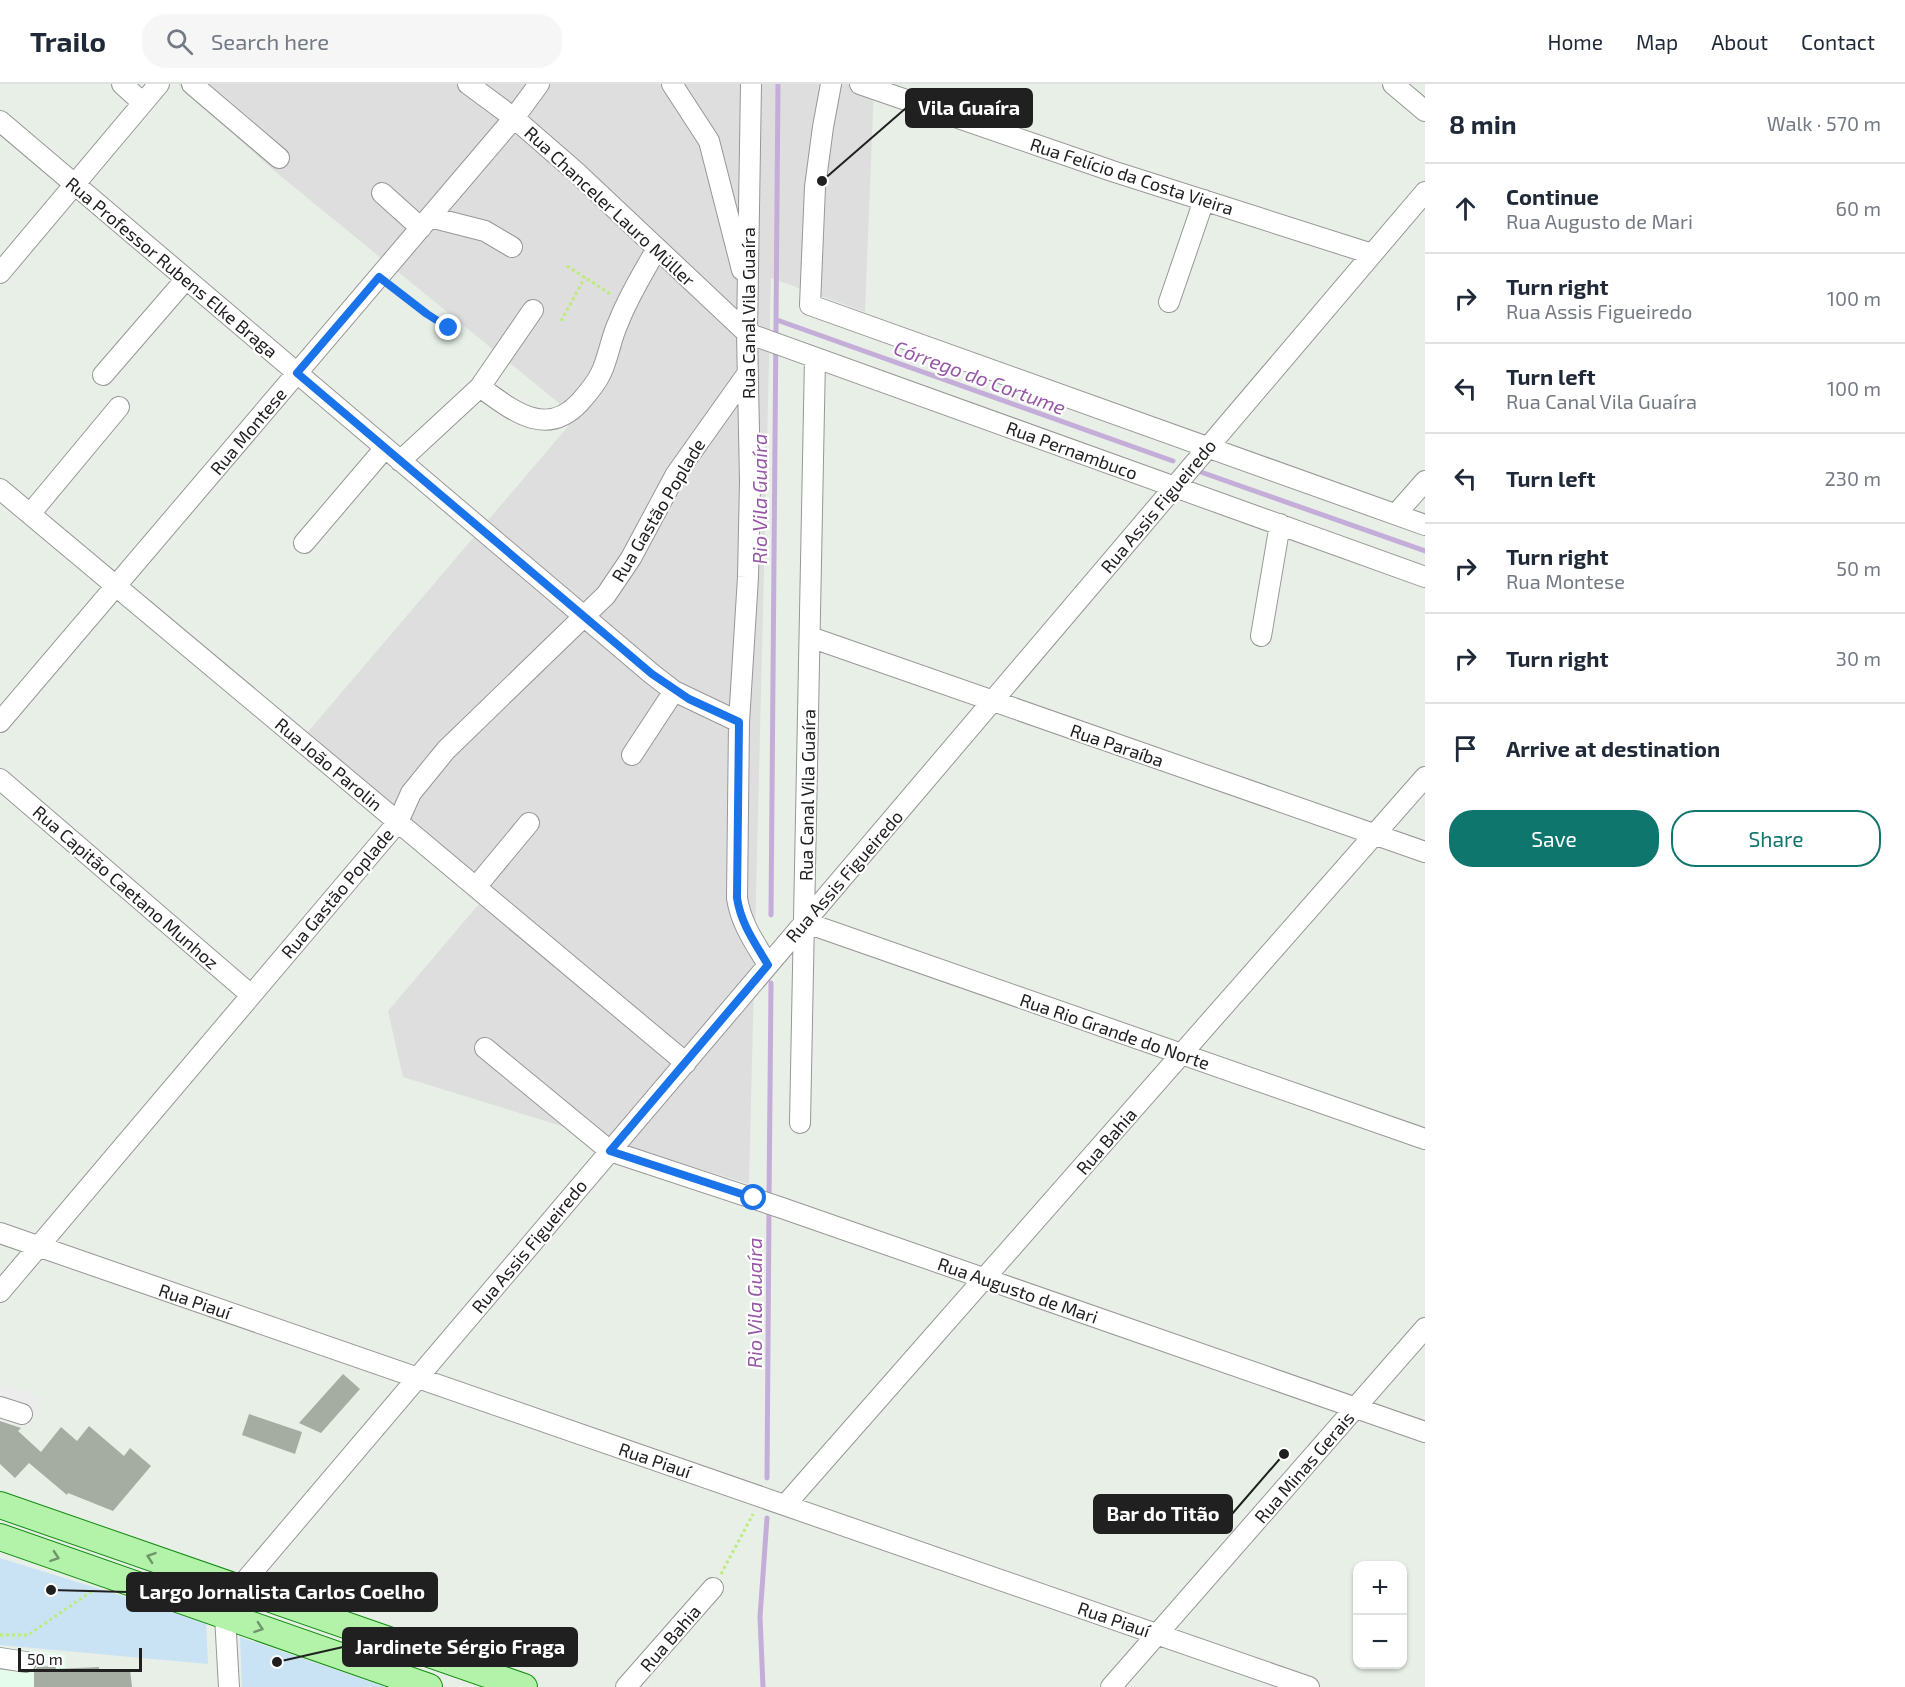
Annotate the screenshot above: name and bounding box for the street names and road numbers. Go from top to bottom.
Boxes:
street label: Rua Chanceler Lauro Müller [520,121,700,291]
street label: Rua Felício da Costa Vieira [1028,133,1236,219]
street label: Rua Professor Rubens Elke Braga [62,172,282,362]
street label: Rua Canal Vila Guaíra [737,227,759,399]
street label: Rua Montese [205,383,291,479]
street label: Rua Pernambuco [1003,416,1141,484]
street label: Rua Gastão Poplade [607,434,709,586]
street label: Rua Assis Figueiredo [1096,435,1220,577]
street label: Rua Canal Vila Guaíra [795,709,819,881]
street label: Rua João Parolin [271,713,387,815]
street label: Rua Paraíba [1067,719,1167,771]
street label: Rua Capitão Caetano Munhoz [29,800,223,974]
street label: Rua Assis Figueiredo [781,805,907,947]
street label: Rua Gastão Poplade [276,824,398,962]
street label: Rua Rio Grande do Norte [1017,988,1213,1074]
street label: Rua Bahia [1071,1103,1141,1179]
street label: Rua Assis Figueiredo [467,1175,591,1317]
street label: Rua Augusto de Mari [935,1252,1101,1328]
street label: Rua Piauí [156,1278,235,1324]
street label: Rua Minas Gerais [1250,1407,1358,1527]
street label: Rua Piauí [616,1437,695,1483]
street label: Rua Piauí [1075,1596,1154,1642]
street label: Rua Bahia [635,1600,705,1676]

